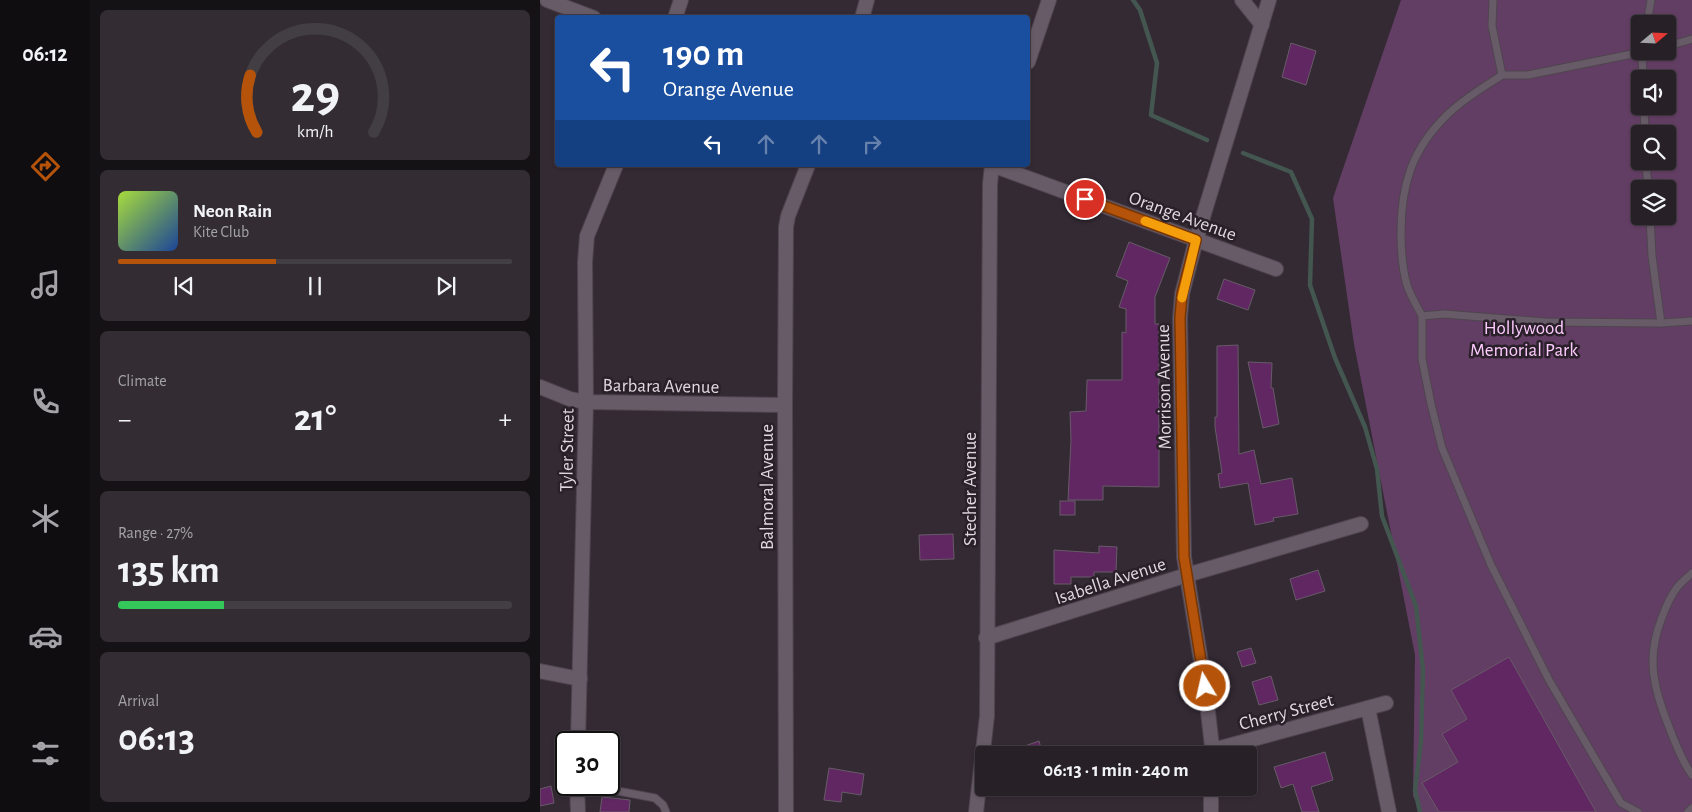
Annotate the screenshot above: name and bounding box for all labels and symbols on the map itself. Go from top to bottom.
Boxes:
north arrow [1631,15,1676,60]
pin [1064,178,1106,220]
street label: Orange Avenue [1126,188,1239,245]
park label: Hollywood Memorial Park [1470,319,1578,360]
street label: Morrison Avenue [1154,324,1175,450]
street label: Barbara Avenue [603,376,719,397]
street label: Tyler Street [557,408,578,492]
street label: Balmoral Avenue [758,424,777,550]
street label: Stecher Avenue [961,432,980,546]
street label: Isabella Avenue [1052,555,1168,608]
position arrow [1178,659,1230,711]
street label: Cherry Street [1237,691,1336,734]
speed limit sign: 30 [555,731,620,796]

